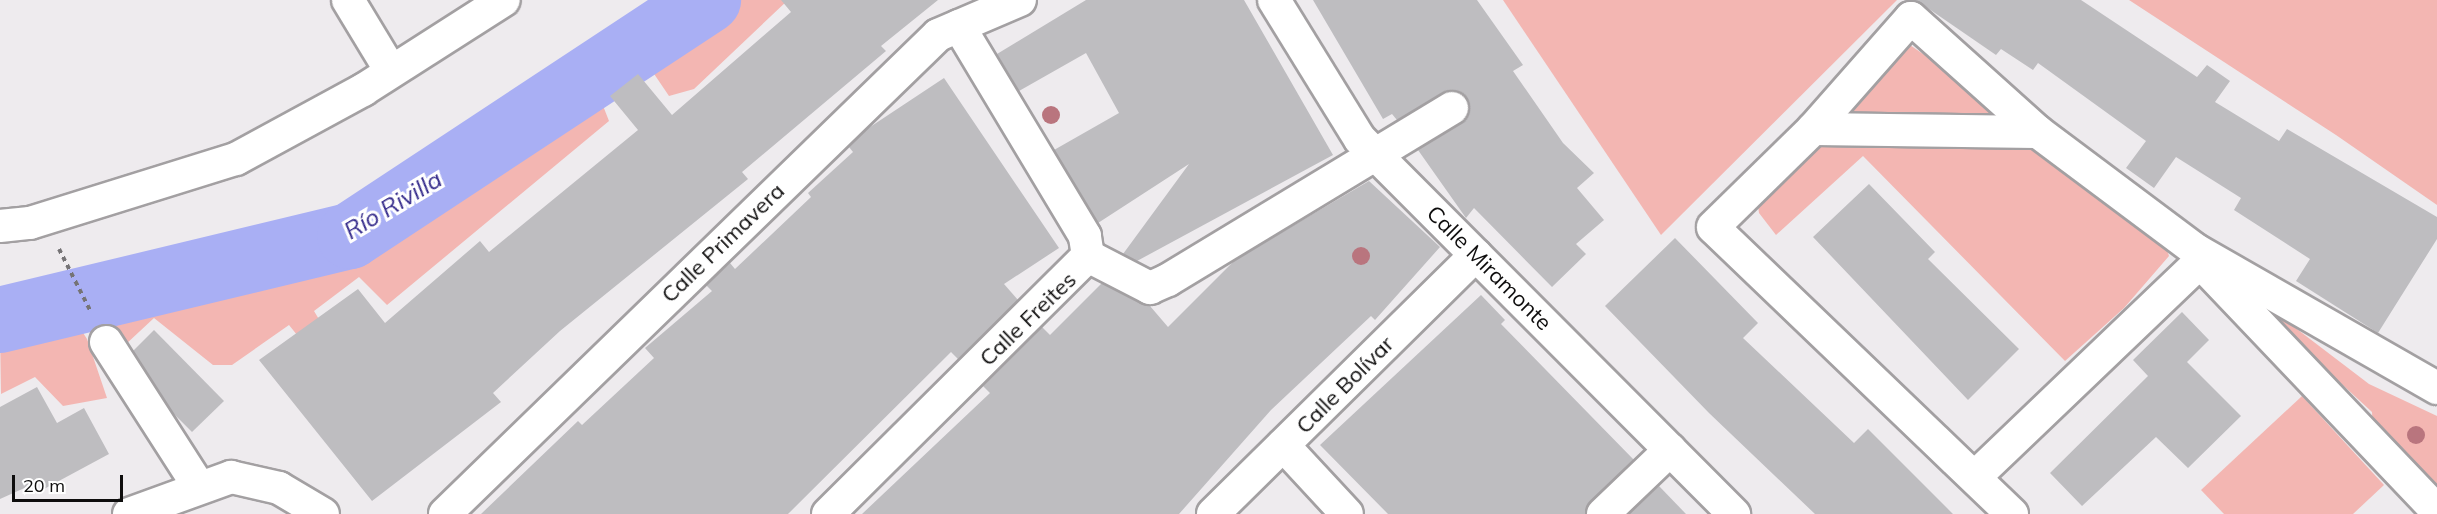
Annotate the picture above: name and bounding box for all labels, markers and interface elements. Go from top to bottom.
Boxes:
water label: Río Rivilla [339,165,447,245]
street label: Calle Primavera [656,178,790,308]
street label: Calle Miramonte [1421,200,1557,336]
street label: Calle Freites [974,267,1082,371]
street label: Calle Bolívar [1291,331,1399,439]
scale bar [15,463,126,501]
text: 20 m [23,474,65,497]

